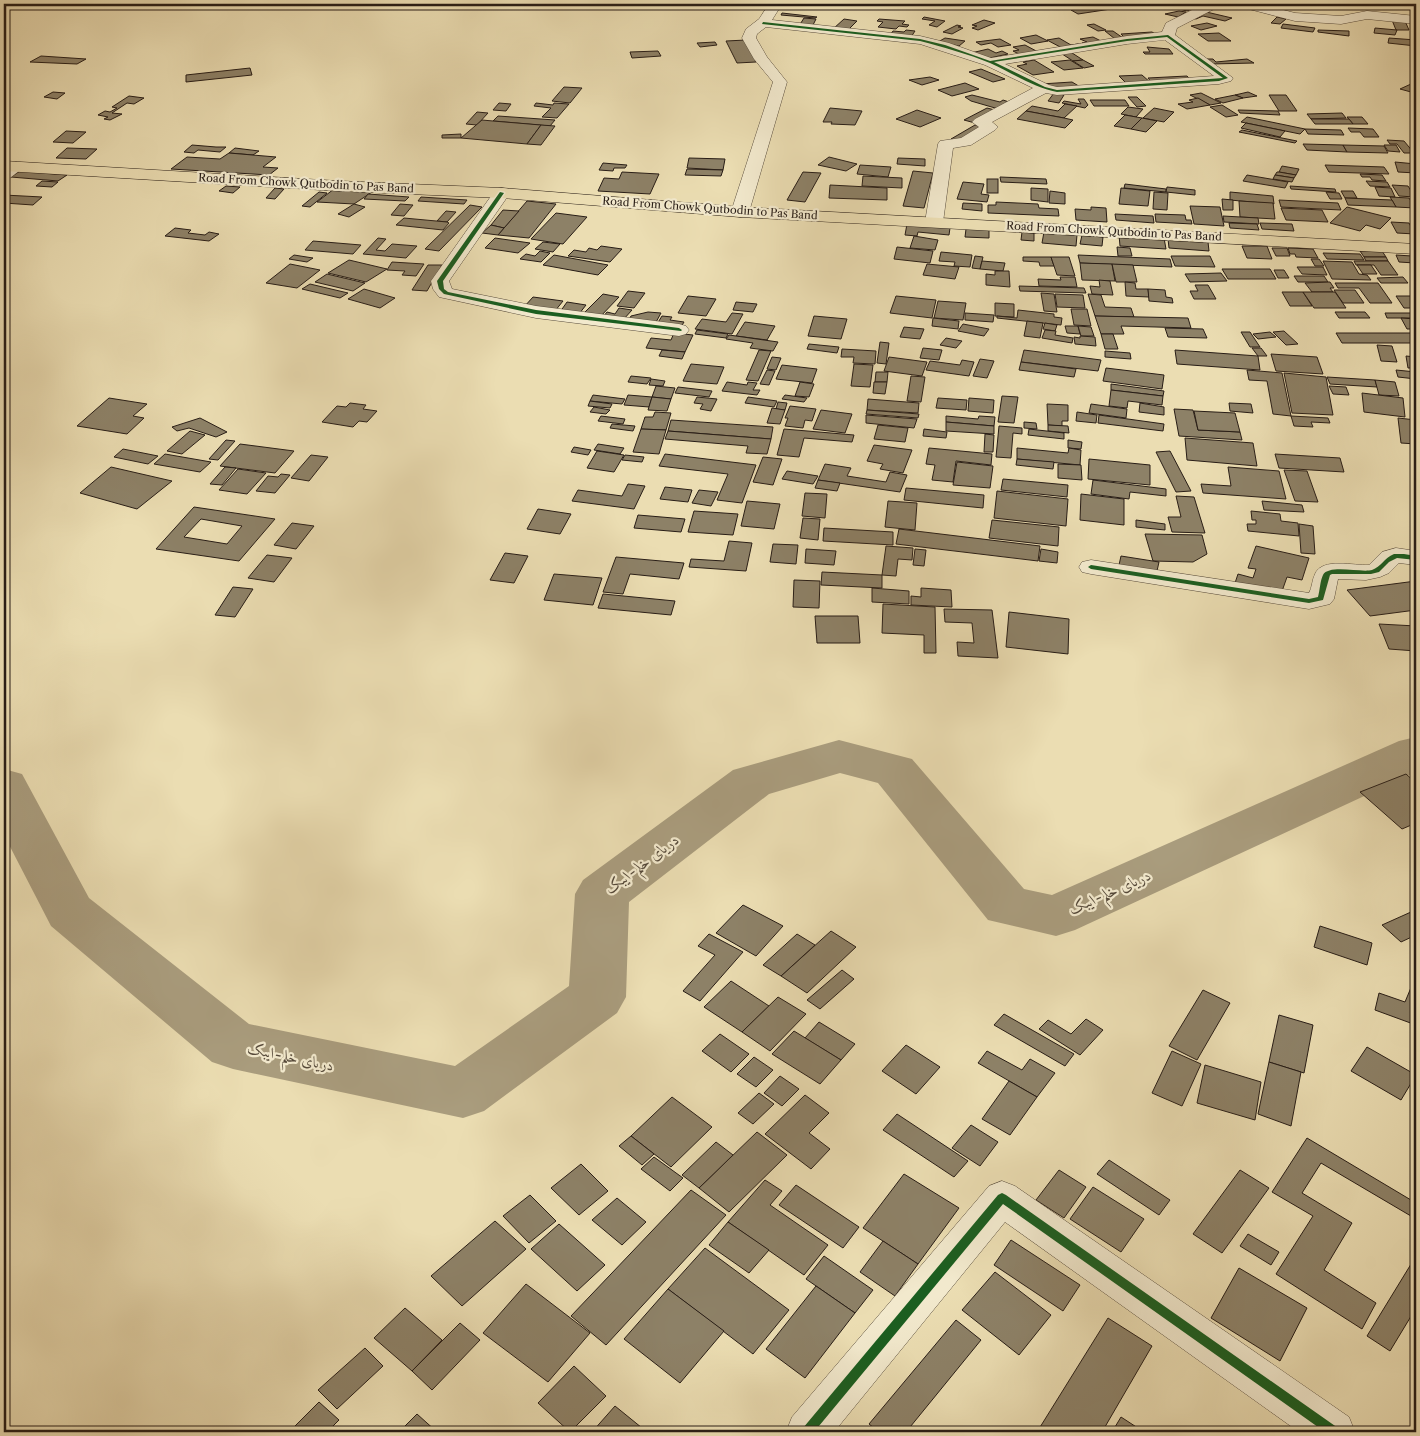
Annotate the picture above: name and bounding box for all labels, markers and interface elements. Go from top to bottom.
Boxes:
street label: Road From Chowk Qutbodin to Pas Band [198,170,414,196]
street label: Road From Chowk Qutbodin to Pas Band [602,193,818,223]
street label: Road From Chowk Qutbodin to Pas Band [1006,218,1222,244]
water label: دریای خلم-ایبک [601,830,686,902]
water label: دریای خلم-ایبک [1066,865,1156,924]
water label: دریای خلم-ایبک [245,1038,336,1081]

